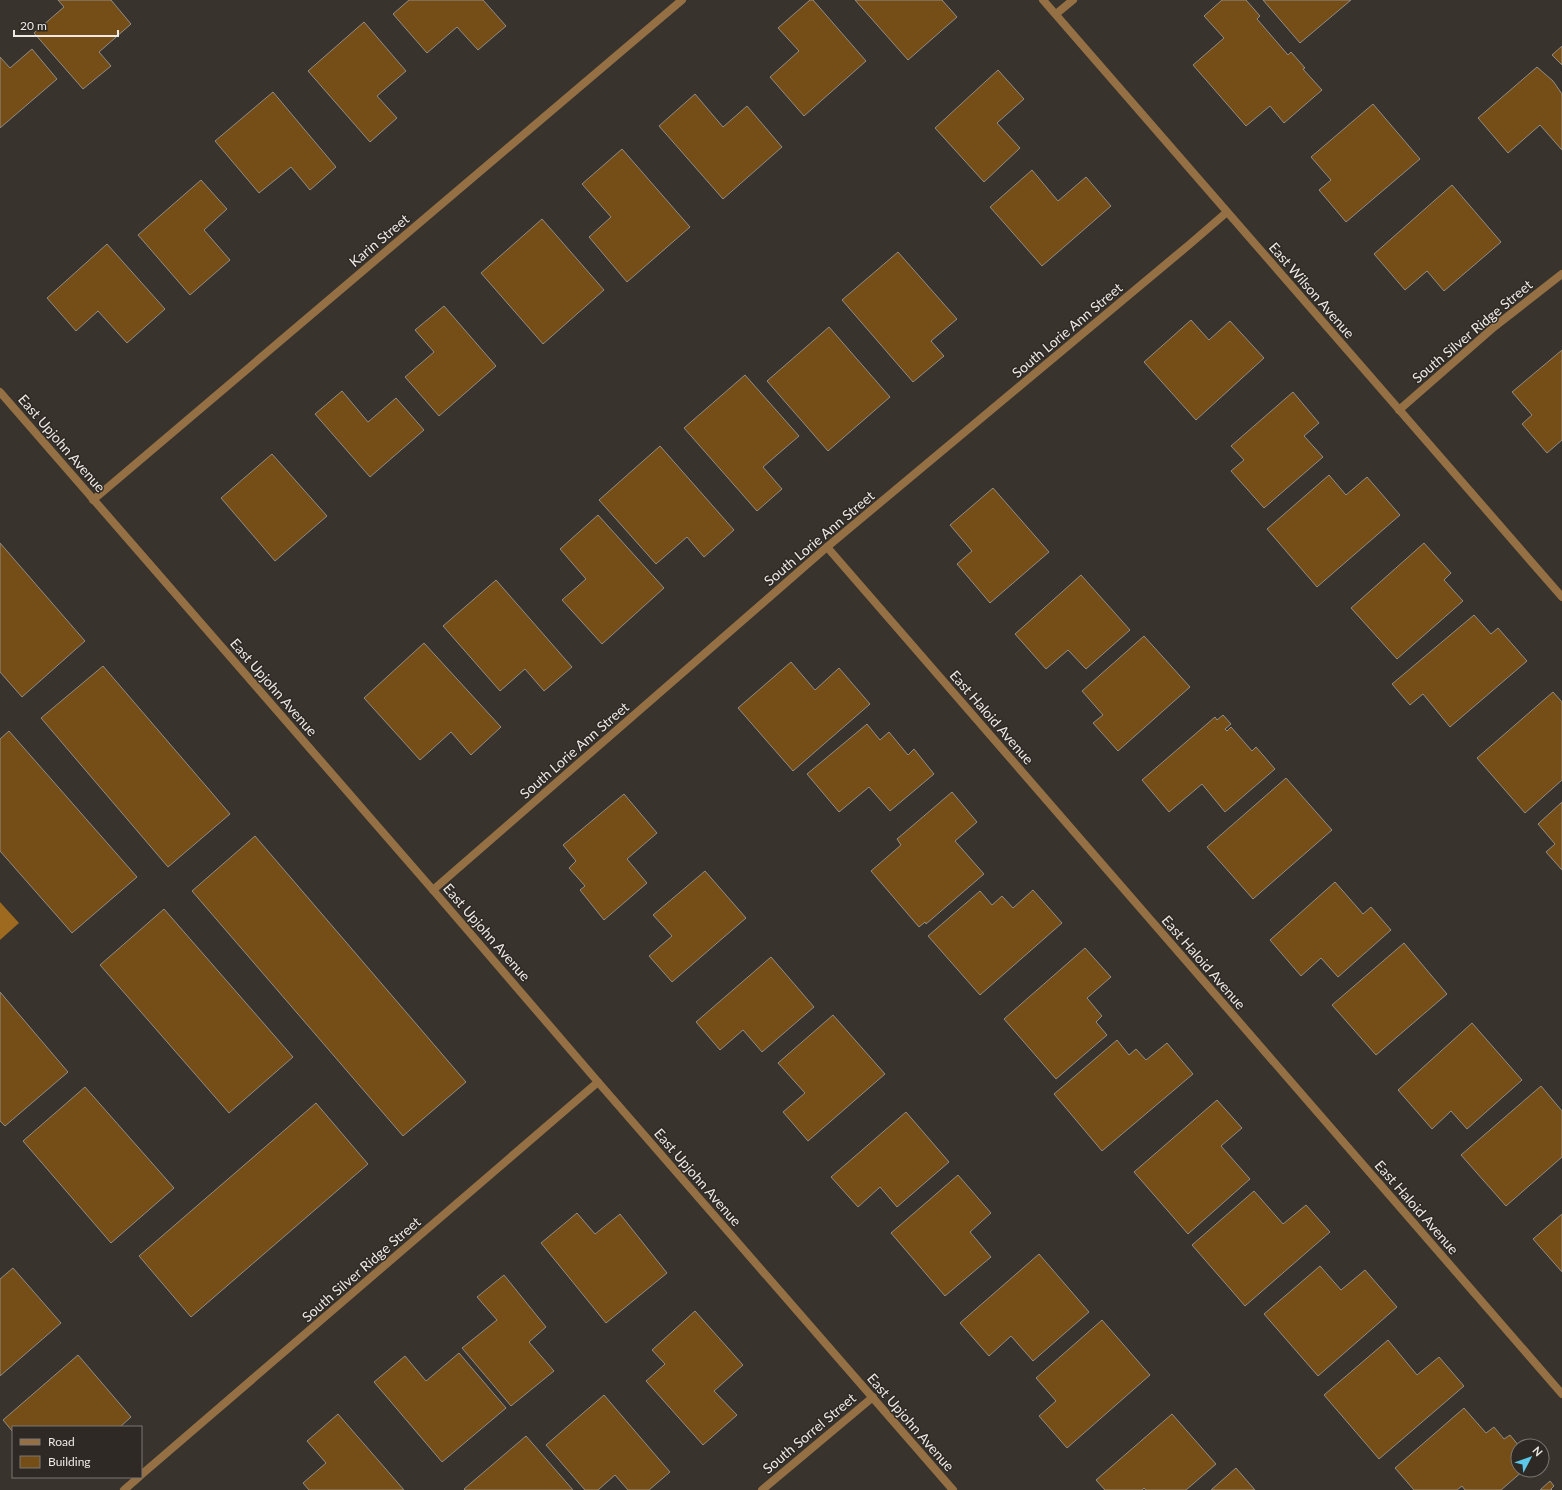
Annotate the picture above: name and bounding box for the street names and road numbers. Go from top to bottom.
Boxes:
street label: Karin Street [346,210,412,270]
street label: East Wilson Avenue [1266,238,1358,342]
street label: South Silver Ridge Street [1408,276,1536,386]
street label: South Lorie Ann Street [1008,279,1126,381]
street label: East Upjohn Avenue [15,391,109,495]
street label: South Lorie Ann Street [760,487,878,589]
street label: East Upjohn Avenue [227,635,321,739]
street label: East Haloid Avenue [947,667,1037,767]
street label: South Lorie Ann Street [516,698,632,802]
street label: East Upjohn Avenue [440,880,534,984]
street label: East Haloid Avenue [1159,912,1249,1012]
street label: East Upjohn Avenue [651,1125,745,1229]
street label: East Haloid Avenue [1372,1157,1462,1257]
street label: South Silver Ridge Street [298,1213,424,1325]
street label: East Upjohn Avenue [864,1370,958,1474]
street label: South Sorrel Street [759,1389,859,1477]

